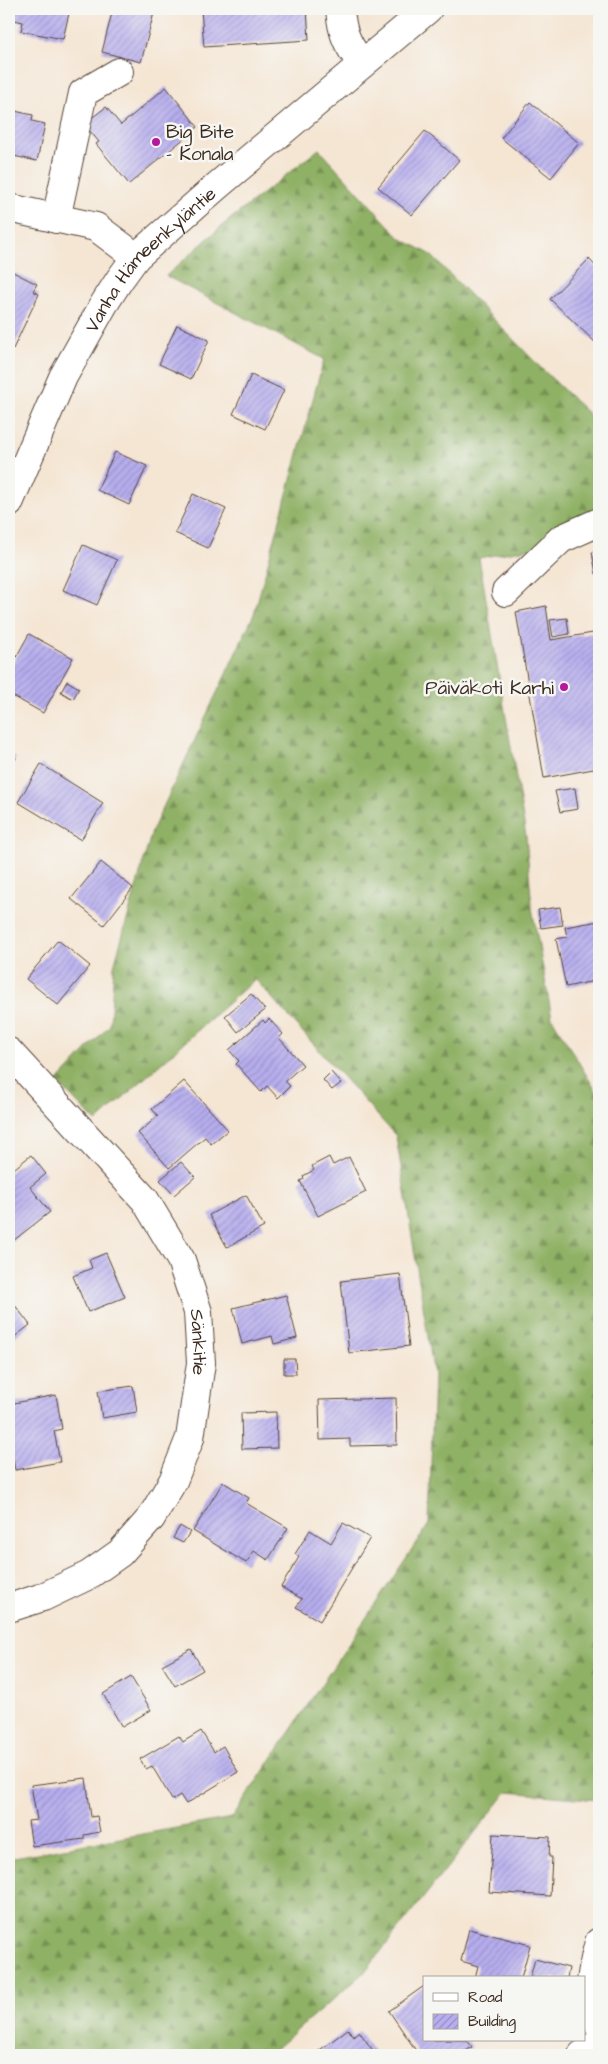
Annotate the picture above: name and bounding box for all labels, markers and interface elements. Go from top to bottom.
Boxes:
place label: Big Bite - Konala [166,119,234,168]
marker: Big Bite - Konala [150,136,162,148]
street label: Vanha Hämeenkyläntie [79,181,222,338]
place label: Päiväkoti Karhi [425,675,554,702]
marker: Päiväkoti Karhi [558,681,570,693]
street label: Sänkitie [183,1308,213,1377]
legend [423,1976,586,2042]
text: Road [468,1987,503,2008]
text: Building [468,2011,516,2033]

